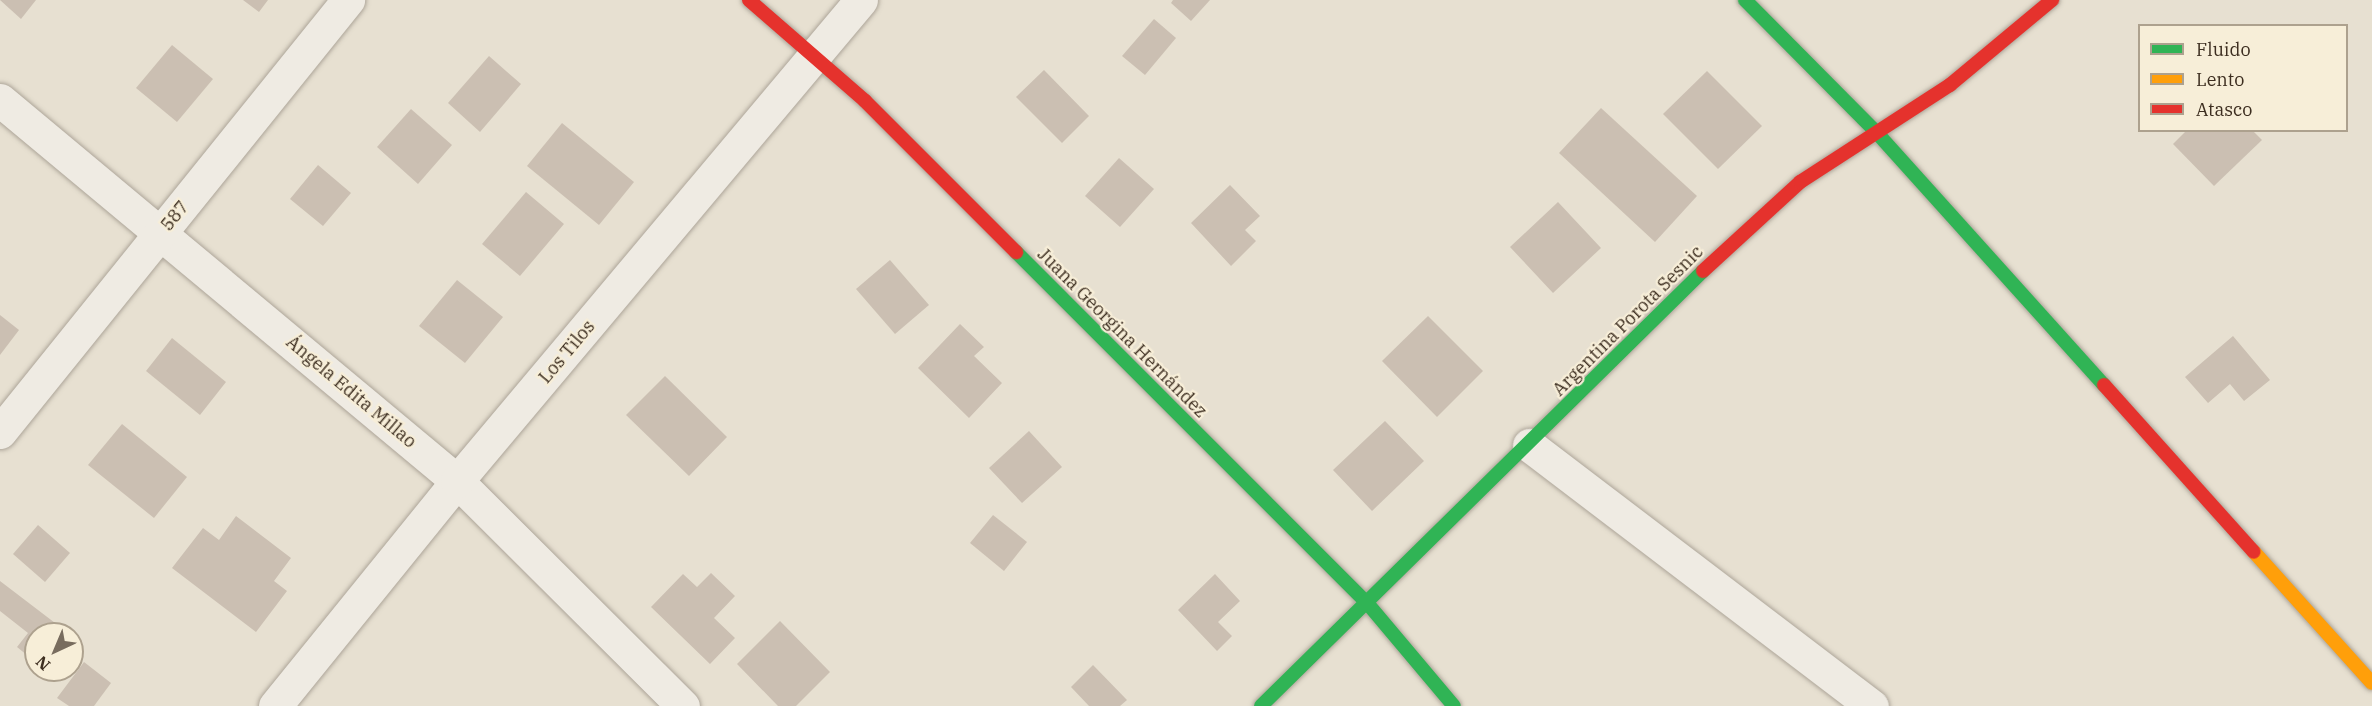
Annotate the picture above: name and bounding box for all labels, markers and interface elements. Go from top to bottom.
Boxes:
legend [2138,24,2348,132]
text: Fluido [2196,38,2251,61]
text: Lento [2196,68,2244,91]
text: Atasco [2196,98,2252,121]
street label: 587 [156,197,194,235]
street label: Argentina Porota Sesnic [1548,241,1708,401]
street label: Juana Georgina Hernández [1033,244,1211,422]
street label: Los Tilos [534,316,600,388]
street label: Ángela Edita Millao [282,331,420,453]
north arrow [24,622,84,682]
text: N [31,652,54,675]

